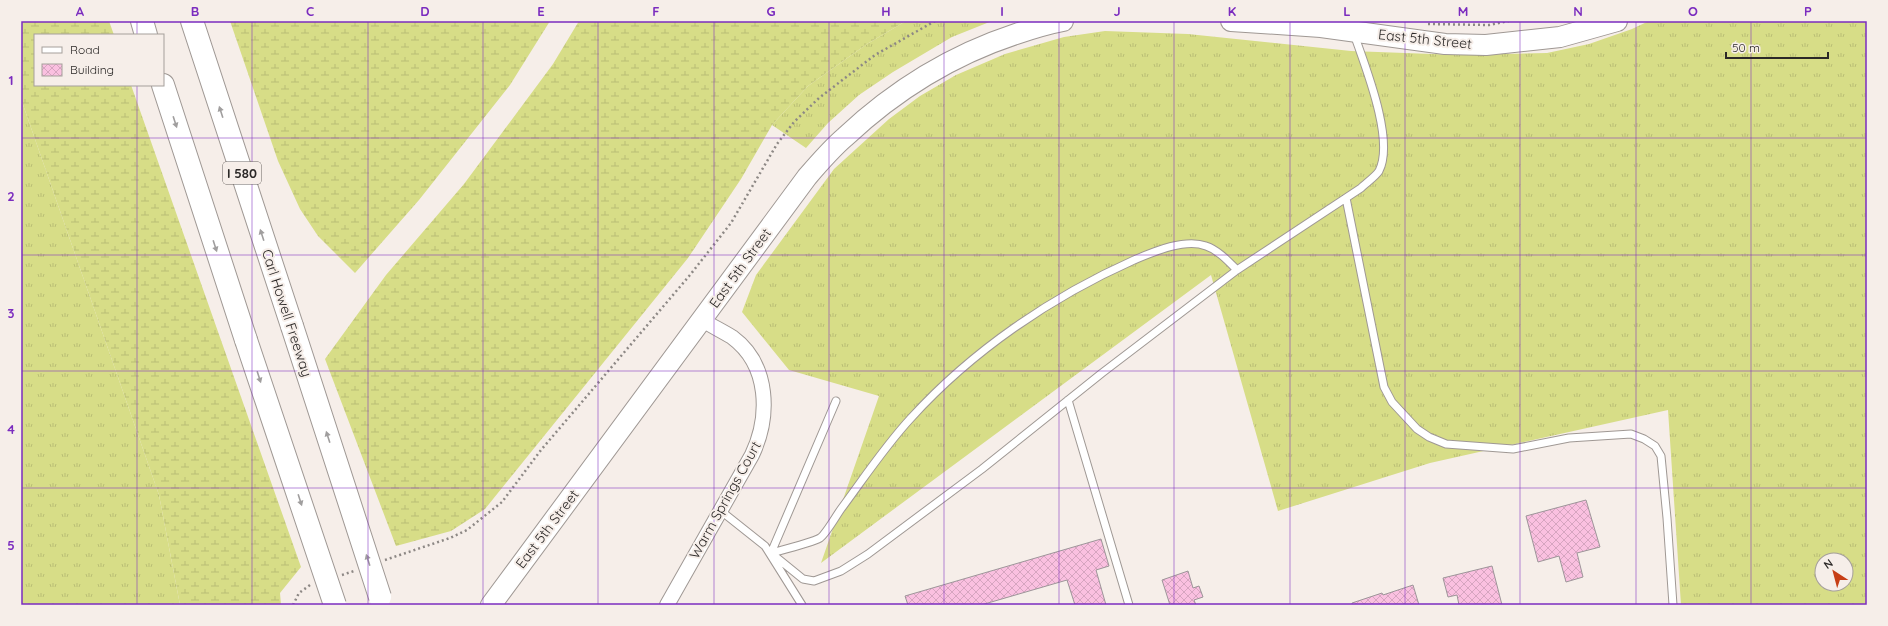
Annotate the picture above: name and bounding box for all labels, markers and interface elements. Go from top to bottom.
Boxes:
text: A [76,3,85,19]
text: B [191,3,199,19]
text: C [306,3,314,19]
text: D [420,3,430,19]
text: E [537,3,545,19]
text: F [652,3,660,19]
text: G [766,3,776,19]
text: H [881,3,891,19]
text: I [1000,3,1004,19]
text: J [1113,3,1121,19]
text: K [1228,3,1237,19]
text: L [1343,3,1351,19]
text: M [1458,3,1468,19]
text: N [1573,3,1583,19]
text: O [1688,3,1698,19]
text: P [1804,3,1812,19]
street label: East 5th Street [1377,25,1473,53]
legend [34,34,164,86]
scale bar [1726,34,1828,60]
text: 50 m [1732,40,1760,55]
text: Road [70,42,100,57]
text: Building [70,62,114,77]
text: 1 [8,72,14,88]
one-way arrow [218,106,224,118]
one-way arrow [172,116,178,128]
road number: I 580 [223,162,261,184]
text: 2 [7,188,15,204]
street label: East 5th Street [705,224,775,311]
one-way arrow [259,229,265,241]
one-way arrow [213,240,219,252]
street label: Carl Howell Freeway [258,247,316,379]
text: 3 [8,305,15,321]
one-way arrow [256,371,262,383]
text: 4 [7,421,15,437]
one-way arrow [325,430,331,442]
street label: Warm Springs Court [685,438,765,562]
street label: East 5th Street [512,486,583,572]
one-way arrow [297,495,303,507]
text: 5 [7,537,15,553]
north arrow [1814,552,1854,592]
one-way arrow [365,554,371,566]
text: N [1821,556,1836,572]

